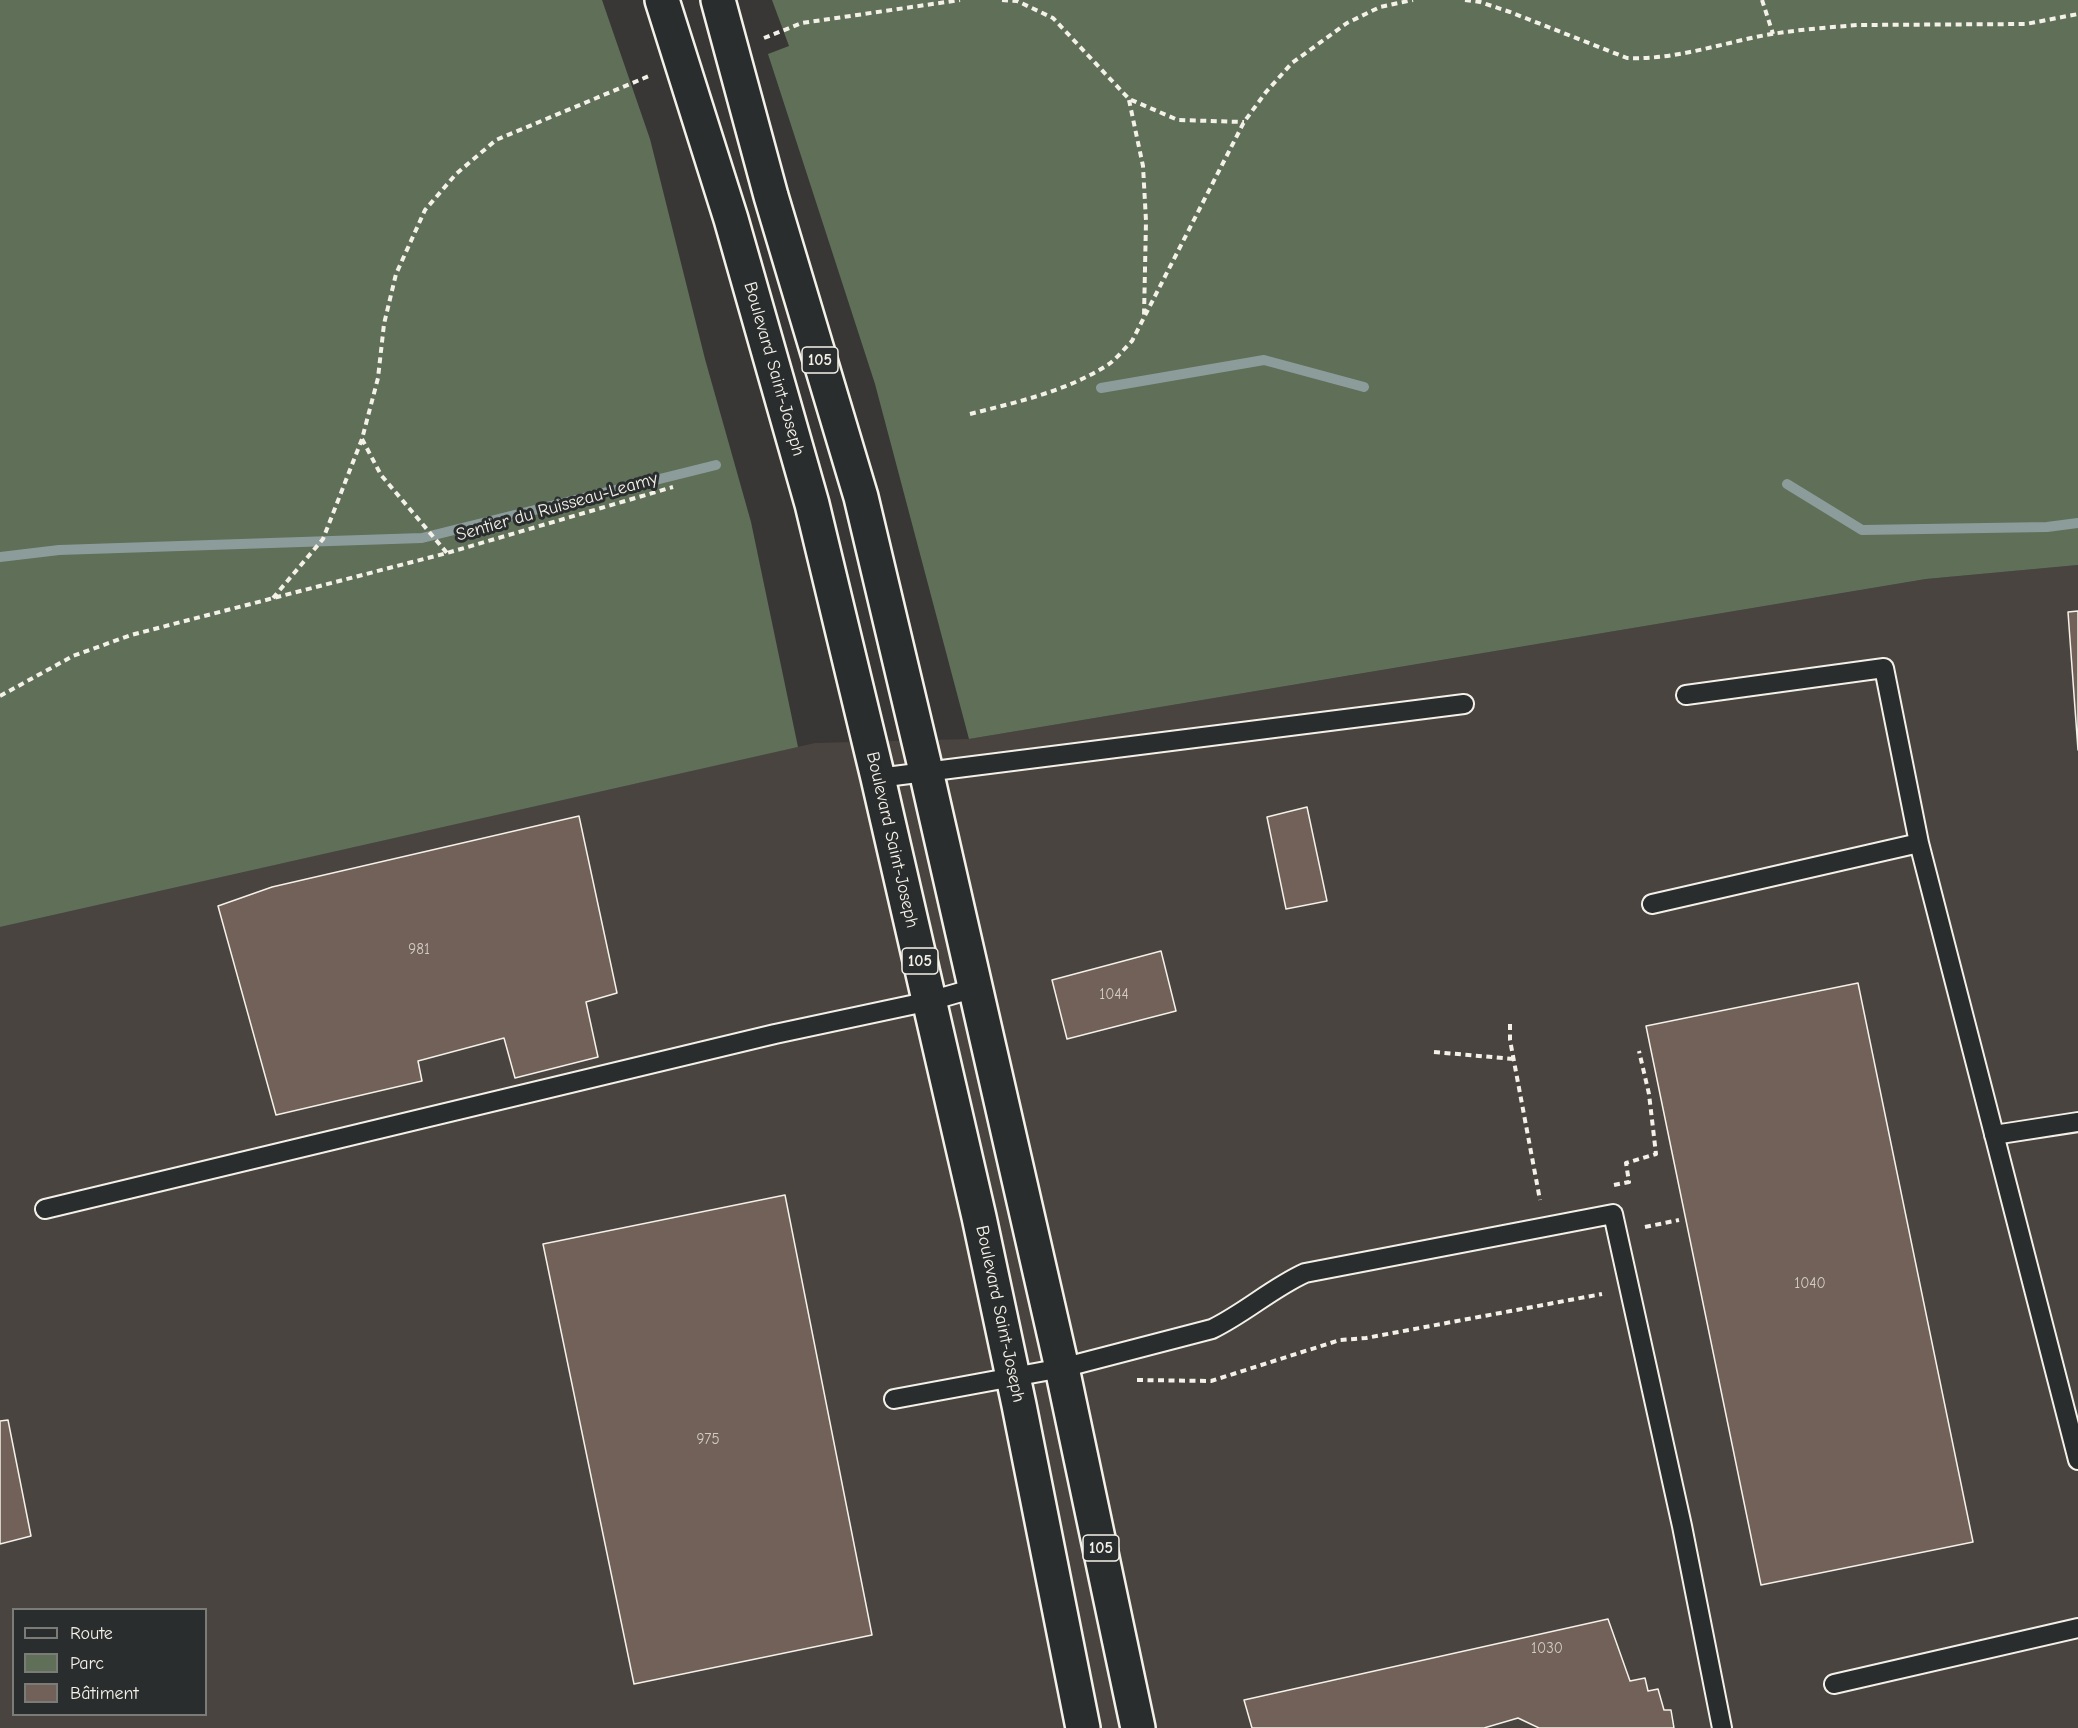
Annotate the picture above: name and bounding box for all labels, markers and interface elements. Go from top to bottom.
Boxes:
street label: Boulevard Saint-Joseph [739,279,809,459]
road number: 105 [802,347,838,373]
street label: Sentier du Ruisseau-Leamy [454,468,660,546]
street label: Boulevard Saint-Joseph [861,750,923,930]
house number: 981 [408,941,430,959]
road number: 105 [902,948,938,974]
house number: 1044 [1099,986,1129,1004]
street label: Boulevard Saint-Joseph [971,1224,1029,1404]
house number: 1040 [1794,1275,1826,1293]
house number: 975 [696,1431,720,1449]
road number: 105 [1083,1535,1119,1561]
legend [12,1608,207,1716]
text: Route [70,1623,113,1644]
house number: 1030 [1531,1640,1563,1658]
text: Parc [70,1653,104,1674]
text: Bâtiment [70,1683,139,1704]

